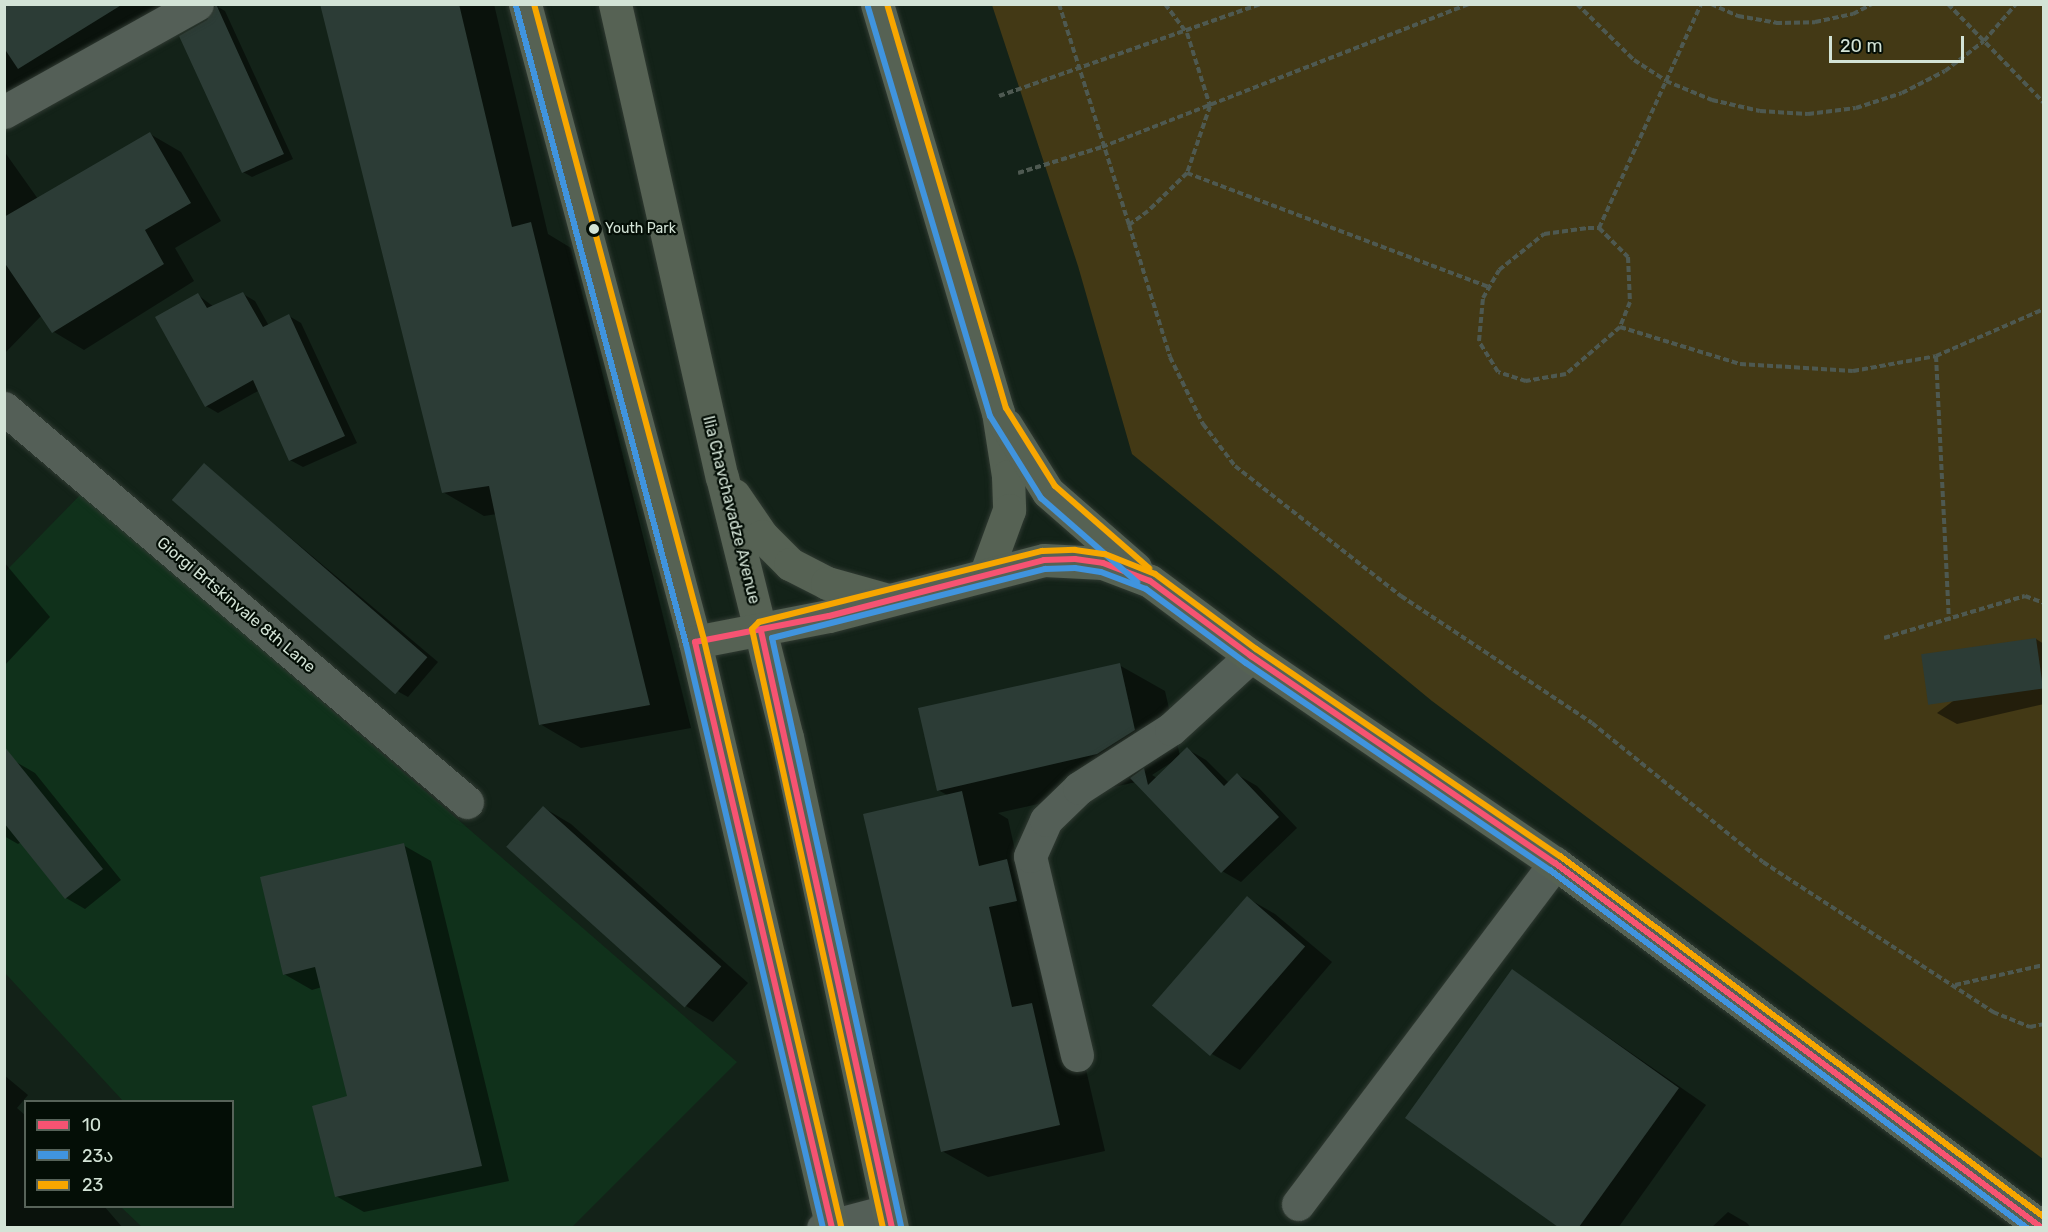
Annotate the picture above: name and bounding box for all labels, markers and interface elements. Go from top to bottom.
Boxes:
scale bar [1832,24,1967,62]
text: 20 m [1840,35,1882,57]
place label: Youth Park [605,221,676,237]
marker: Youth Park [588,223,600,235]
street label: Ilia Chavchavadze Avenue [698,414,764,606]
street label: Giorgi Brtskinvale 8th Lane [153,533,319,677]
legend [24,1100,234,1208]
text: 10 [82,1114,101,1136]
text: 23ა [82,1145,113,1167]
text: 23 [82,1174,103,1196]

